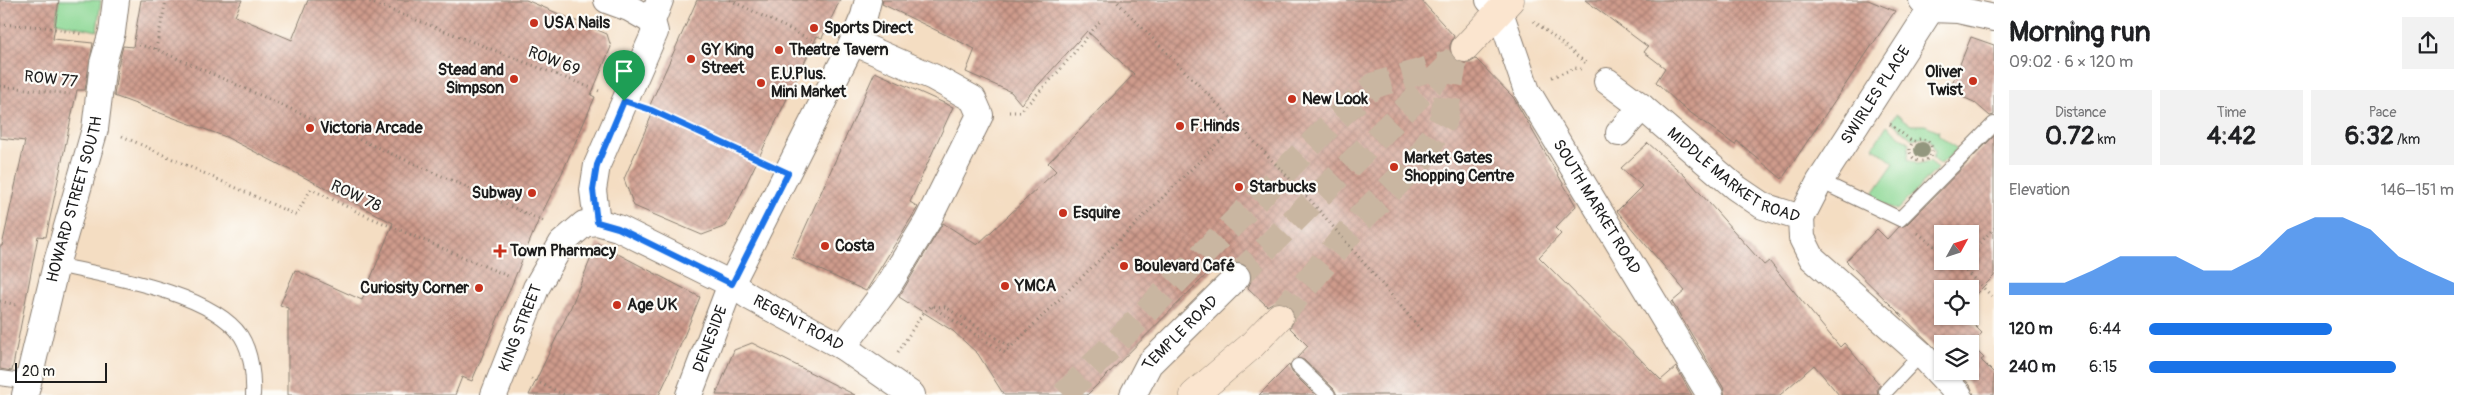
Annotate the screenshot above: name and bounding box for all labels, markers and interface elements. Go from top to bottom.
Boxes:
place label: USA Nails [544,13,611,33]
text: Morning run [2009,15,2151,50]
marker: USA Nails [528,17,540,29]
button: share [2402,17,2454,69]
place label: Sports Direct [824,18,914,38]
marker: Sports Direct [808,22,820,34]
place label: GY King Street [701,40,754,78]
place label: Theatre Tavern [788,40,889,60]
street label: ROW 69 [525,42,583,80]
street label: SWIRLES PLACE [1836,42,1915,148]
marker: Theatre Tavern [773,44,785,56]
pin [603,50,645,101]
text: 09:02 · 6 × 120 m [2009,52,2133,72]
marker: GY King Street [685,53,697,65]
icon: arrive [610,57,638,85]
place label: Stead and Simpson [438,60,504,98]
place label: Oliver Twist [1925,62,1964,100]
place label: E.U.Plus. Mini Market [771,64,847,102]
street label: ROW 77 [23,66,79,92]
marker: Stead and Simpson [508,73,520,85]
marker: Oliver Twist [1967,75,1979,87]
marker: E.U.Plus. Mini Market [755,77,767,89]
place label: New Look [1302,89,1368,109]
marker: New Look [1286,93,1298,105]
text: Distance [2055,104,2106,121]
text: Time [2217,104,2246,121]
text: Pace [2369,104,2396,121]
street label: HOWARD STREET SOUTH [42,115,106,284]
place label: F.Hinds [1190,116,1240,136]
place label: Victoria Arcade [320,118,424,138]
marker: F.Hinds [1174,120,1186,132]
text: 0.72 [2045,121,2095,152]
text: 4:42 [2207,121,2256,152]
text: 6:32 [2345,121,2394,152]
marker: Victoria Arcade [304,122,316,134]
street label: MIDDLE MARKET ROAD [1663,123,1802,227]
text: km [2095,131,2116,148]
text: /km [2394,131,2420,148]
street label: SOUTH MARKET ROAD [1548,136,1645,278]
place label: Market Gates Shopping Centre [1404,148,1515,186]
marker: Market Gates Shopping Centre [1388,161,1400,173]
street label: ROW 78 [328,176,384,216]
place label: Starbucks [1249,177,1317,197]
text: Elevation [2009,180,2070,200]
text: 146–151 m [2381,180,2454,200]
marker: Starbucks [1233,181,1245,193]
place label: Subway [472,183,522,203]
marker: Subway [526,187,538,199]
place label: Esquire [1073,203,1121,223]
marker: Esquire [1057,207,1069,219]
north arrow [1934,225,1979,270]
map controls [1934,225,1979,380]
place label: Costa [835,236,875,256]
marker: Costa [819,240,831,252]
place label: Town Pharmacy [509,241,616,261]
marker: Town Pharmacy [494,245,506,257]
place label: Boulevard Café [1134,256,1236,276]
marker: Boulevard Café [1118,260,1130,272]
place label: YMCA [1014,276,1057,296]
place label: Curiosity Corner [360,278,469,298]
marker: YMCA [999,280,1011,292]
button: locate [1934,280,1979,325]
street label: KING STREET [494,281,546,375]
marker: Curiosity Corner [473,282,485,294]
street label: REGENT ROAD [750,291,847,355]
street label: TEMPLE ROAD [1138,291,1222,373]
place label: Age UK [627,295,677,315]
marker: Age UK [611,299,623,311]
street label: DENESIDE [688,303,732,375]
text: 120 m [2009,319,2053,339]
text: 6:44 [2089,319,2121,339]
button: layers [1934,335,1979,380]
text: 240 m [2009,357,2056,377]
text: 6:15 [2089,357,2118,377]
scale bar [15,360,108,383]
text: 20 m [22,363,55,380]

